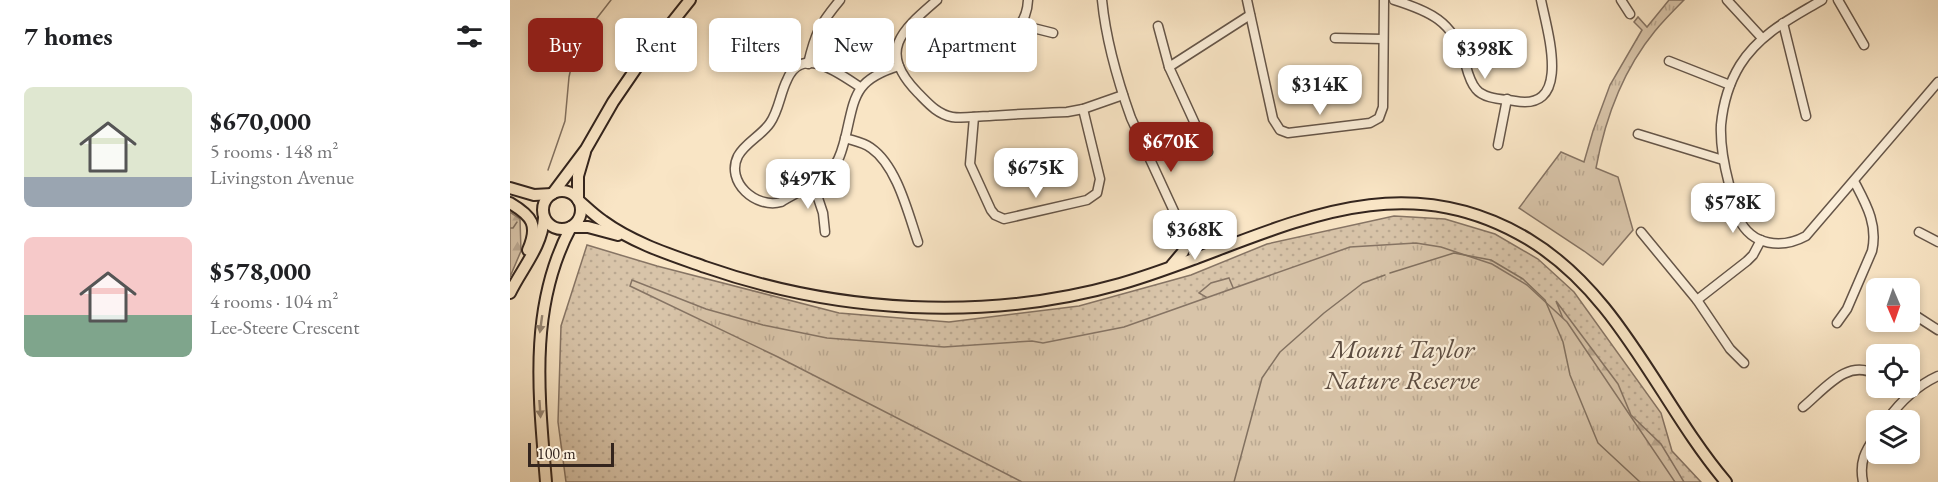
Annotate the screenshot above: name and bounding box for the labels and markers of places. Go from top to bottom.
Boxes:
pin: $398K [1443,29,1527,80]
pin: $314K [1278,65,1362,116]
pin: $670K [1129,122,1213,173]
pin: $675K [994,148,1078,199]
pin: $497K [766,159,850,210]
pin: $578K [1691,183,1775,234]
pin: $368K [1153,210,1237,261]

